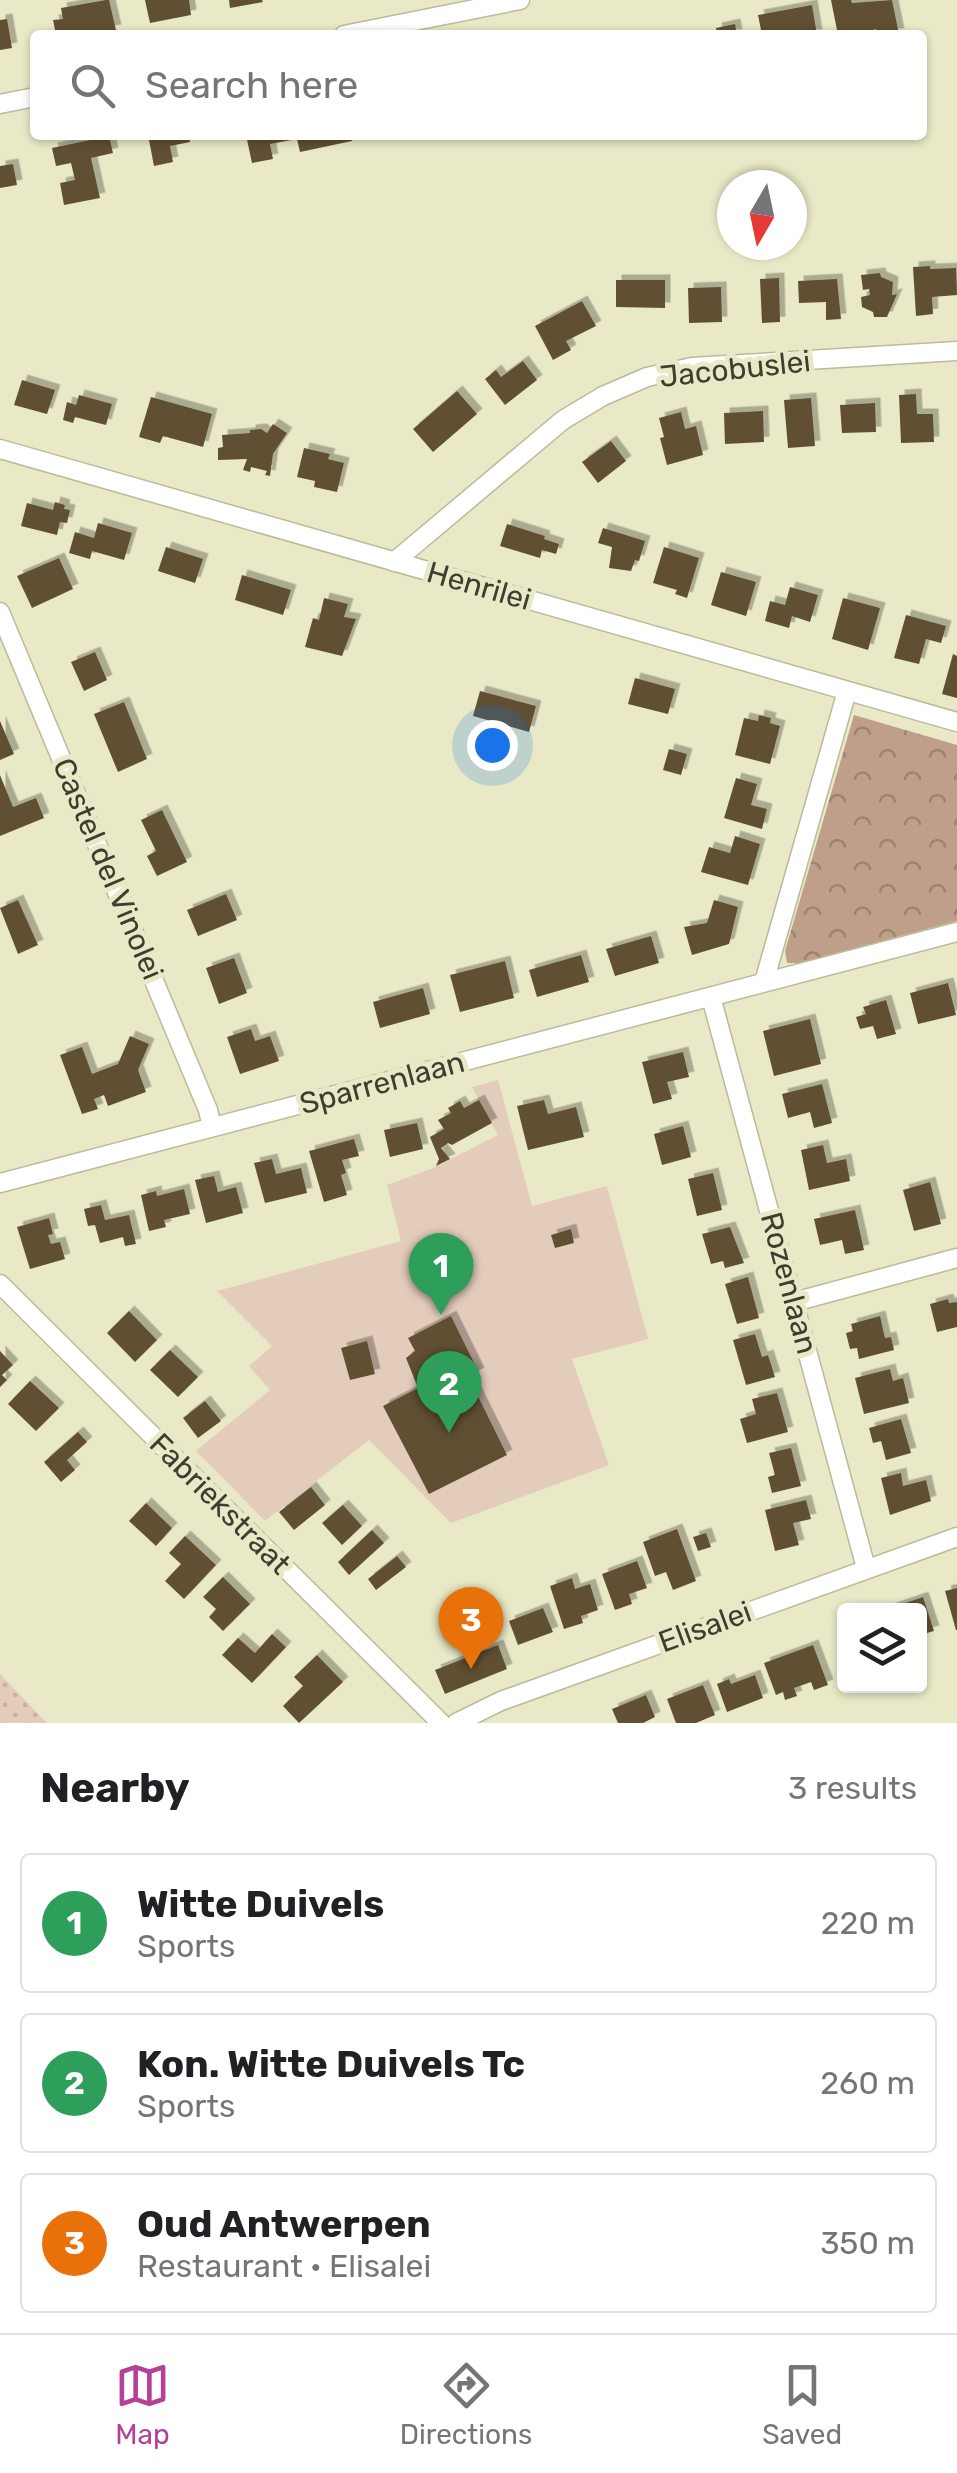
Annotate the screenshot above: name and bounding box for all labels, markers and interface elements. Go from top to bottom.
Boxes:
search box [30,30,927,140]
icon: search [65,58,120,113]
text: Search here [145,62,358,108]
north arrow [717,170,807,260]
street label: Jacobuslei [658,343,812,395]
street label: Henrilei [423,554,535,618]
your location [467,720,518,771]
street label: Castel del Vinolei [45,753,171,985]
street label: Sparrenlaan [296,1044,468,1122]
street label: Rozenlaan [753,1208,825,1358]
pin: 1 [408,1232,474,1315]
pin: 2 [416,1350,482,1433]
street label: Fabriekstraat [142,1426,298,1582]
pin: 3 [438,1586,504,1669]
street label: Elisalei [654,1594,756,1660]
map controls [837,1603,927,1693]
button: layers [837,1603,927,1693]
text: Nearby [40,1763,190,1813]
text: 3 results [788,1769,917,1807]
text: Witte Duivels [137,1881,384,1927]
text: 1 [67,1904,82,1942]
text: 220 m [821,1904,915,1942]
text: Sports [137,1927,235,1965]
text: Kon. Witte Duivels Tc [137,2041,525,2087]
text: 2 [64,2064,85,2102]
text: 260 m [820,2064,915,2102]
text: Sports [137,2087,235,2125]
text: Oud Antwerpen [137,2201,431,2247]
text: 3 [64,2224,85,2262]
text: 350 m [820,2224,915,2262]
text: Restaurant · Elisalei [137,2247,431,2285]
tab: Map [115,2358,170,2451]
tab: Directions [400,2358,532,2451]
tab: Saved [762,2358,842,2451]

